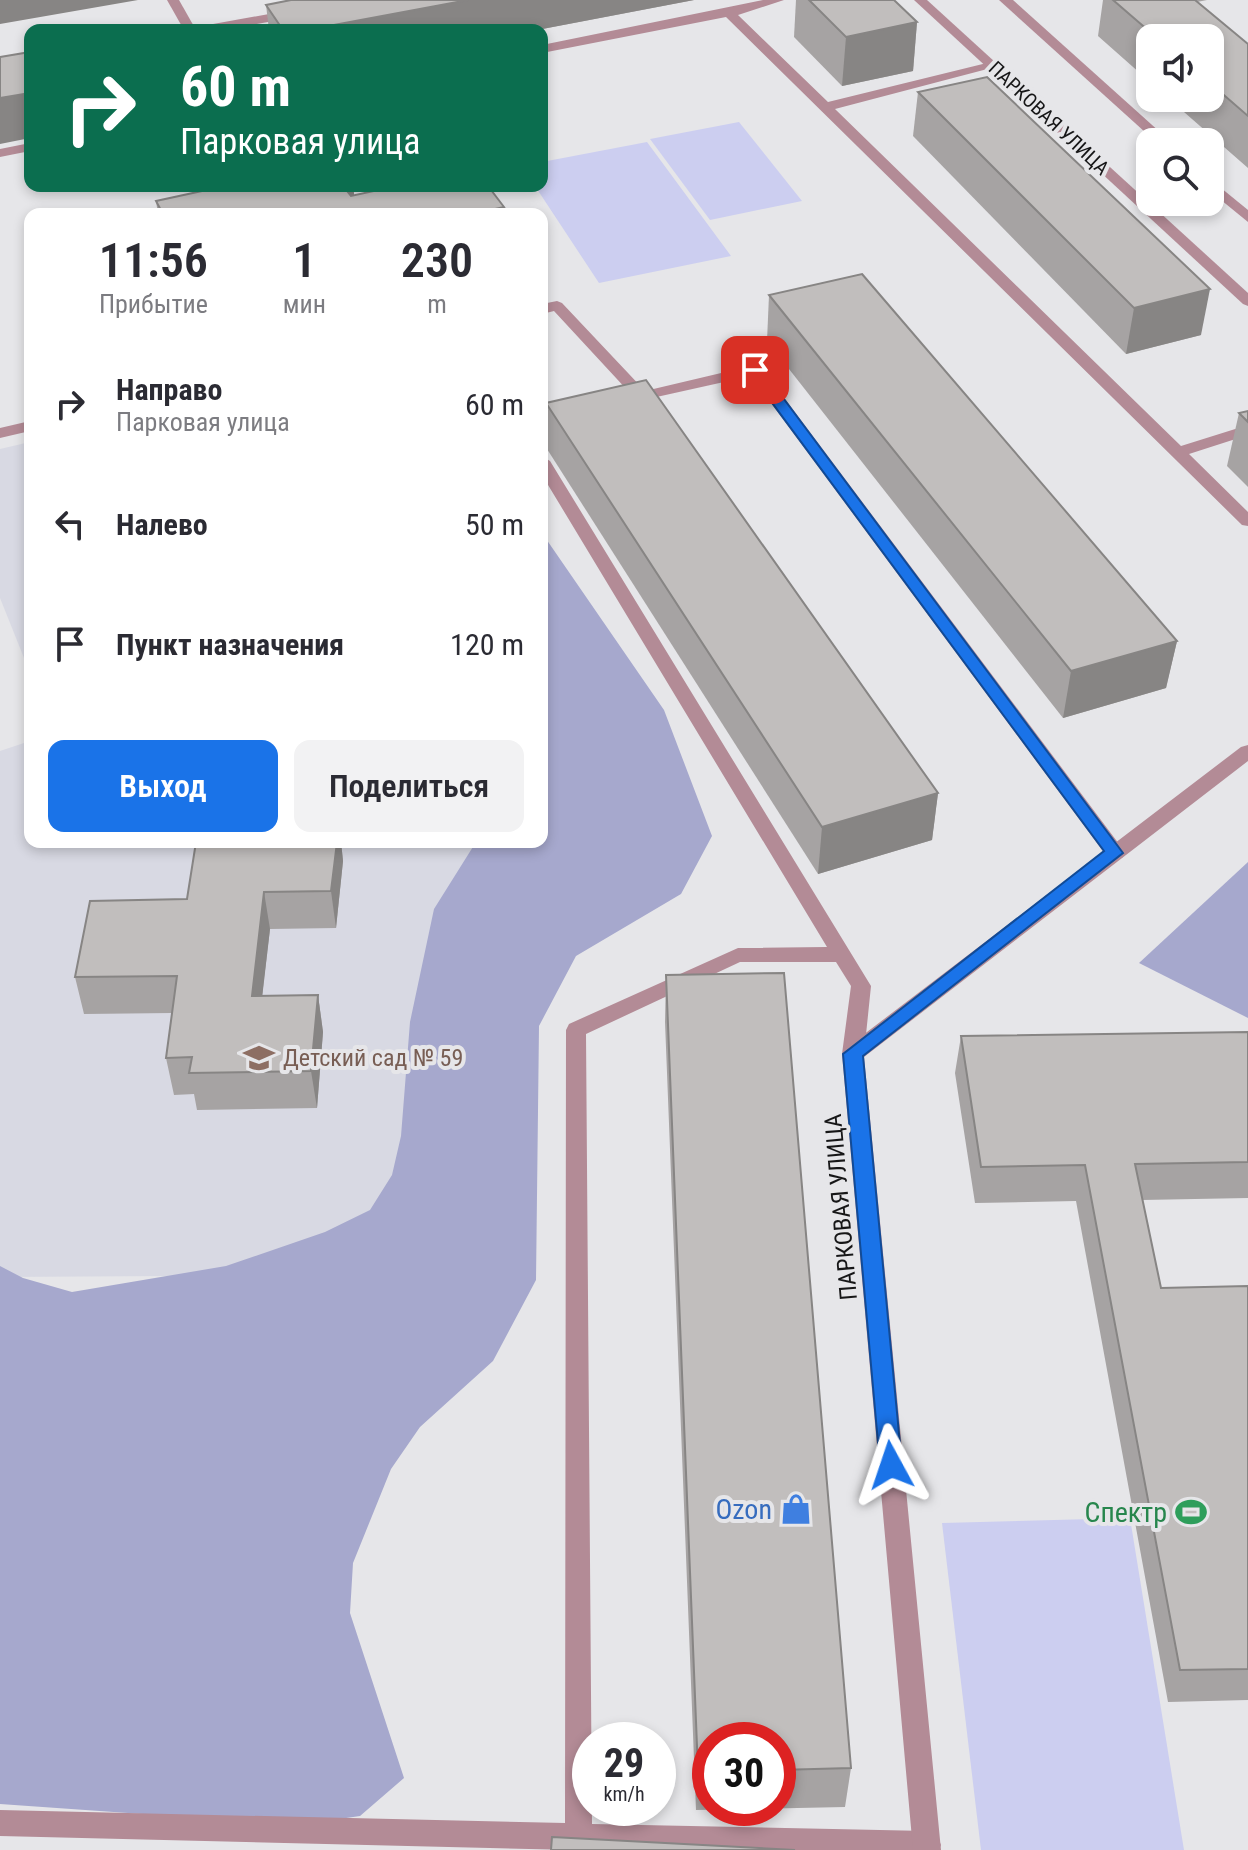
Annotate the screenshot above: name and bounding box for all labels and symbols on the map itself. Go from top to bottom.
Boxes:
street label: ПАРКОВАЯ УЛИЦА [984,56,1115,180]
pin [721,336,789,404]
school or university icon: Детский сад № 59 [242,1041,276,1075]
place label: Детский сад № 59 [283,1044,463,1072]
street label: ПАРКОВАЯ УЛИЦА [819,1112,863,1301]
position arrow [849,1423,933,1507]
shop icon: Ozon [779,1492,813,1526]
place label: Ozon [715,1493,772,1526]
sports icon: Спектр [1174,1495,1208,1529]
place label: Спектр [1085,1496,1167,1529]
speed limit sign: 30 [692,1722,796,1826]

